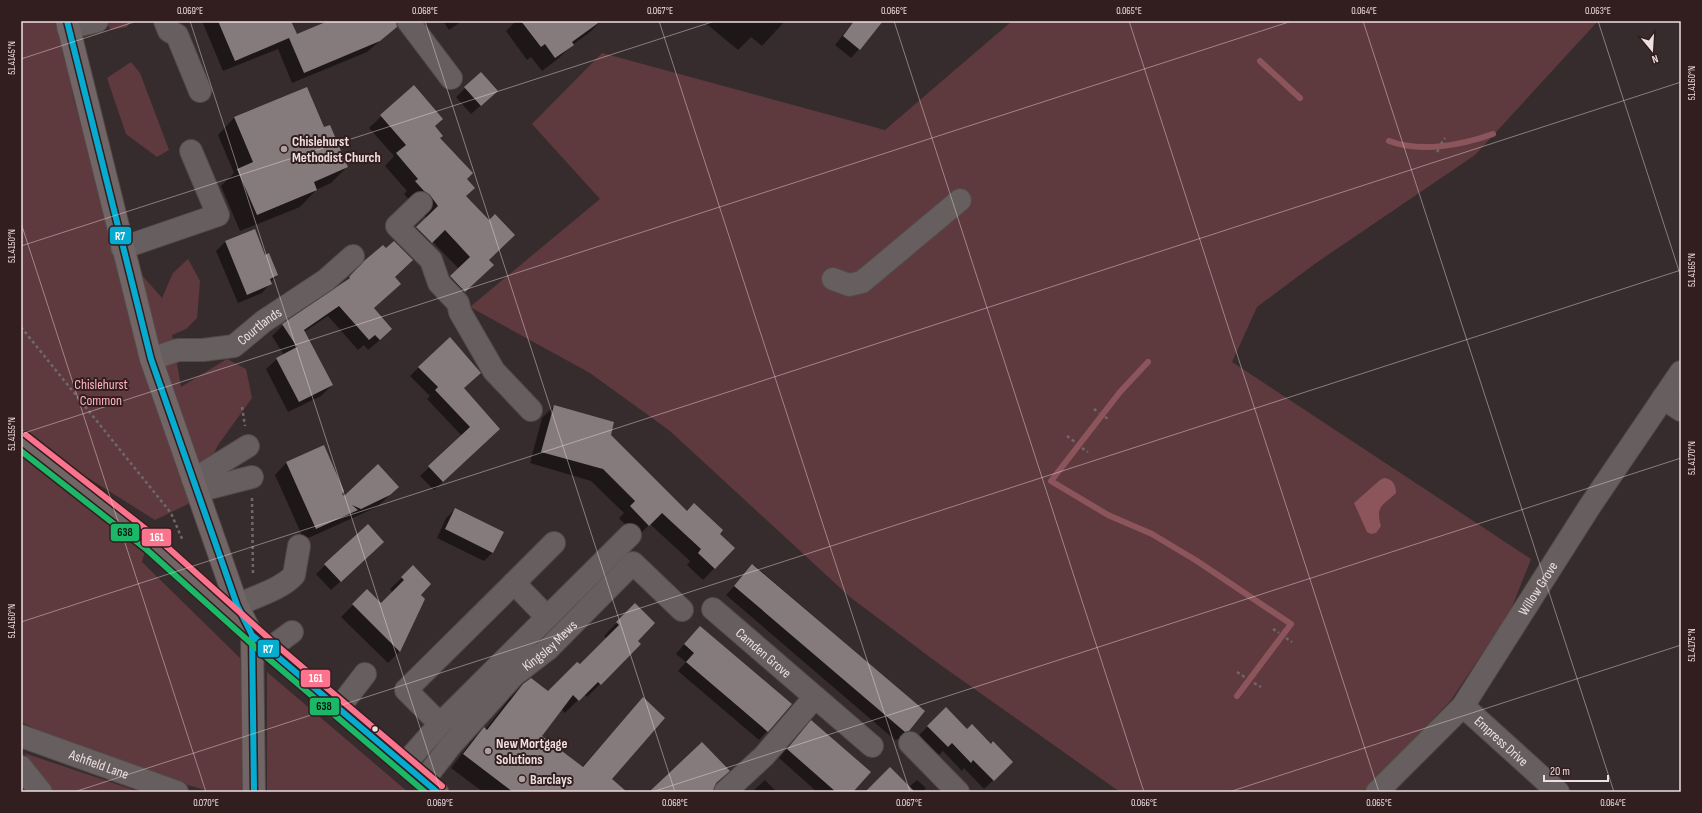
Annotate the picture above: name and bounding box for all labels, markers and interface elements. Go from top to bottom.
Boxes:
text: 0.069°E [177,5,203,17]
text: 0.068°E [412,5,438,17]
text: 0.067°E [647,5,673,17]
text: 0.066°E [881,5,907,17]
text: 0.065°E [1116,5,1142,17]
text: 0.064°E [1351,5,1377,17]
text: 0.063°E [1585,5,1611,17]
north arrow [1632,30,1672,70]
text: 51.4145°N [6,41,18,75]
text: N [1650,52,1660,66]
text: 51.4160°N [1686,66,1698,100]
place label: Chislehurst Methodist Church [292,133,381,166]
marker: Chislehurst Methodist Church [279,144,289,154]
line badge: R7 [109,226,132,245]
text: 51.4150°N [6,229,18,263]
text: R7 [115,230,125,243]
text: 51.4165°N [1686,253,1698,287]
street label: Courtlands [234,304,285,349]
park label: Chislehurst Common [74,376,128,409]
text: 51.4155°N [6,417,18,451]
text: 51.4170°N [1686,441,1698,475]
line badge: 638 [110,523,140,542]
text: 638 [117,526,133,539]
line badge: 161 [141,528,172,547]
text: 161 [150,531,165,544]
street label: Willow Grove [1515,559,1561,619]
text: 51.4160°N [6,604,18,638]
street label: Kingsley Mews [519,617,581,675]
street label: Camden Grove [732,624,795,682]
text: 51.4175°N [1686,628,1698,662]
line badge: R7 [257,639,280,658]
text: R7 [263,643,273,656]
line badge: 161 [300,669,331,688]
text: 161 [309,672,324,685]
line badge: 638 [309,697,340,716]
text: 638 [316,700,332,713]
street label: Empress Drive [1471,713,1532,770]
unlabelled marker [370,724,380,734]
place label: New Mortgage Solutions [496,735,567,768]
street label: Ashfield Lane [66,746,131,783]
marker: New Mortgage Solutions [483,746,493,756]
scale bar [1544,757,1608,783]
text: 20 m [1550,764,1570,779]
place label: Barclays [530,771,572,788]
marker: Barclays [517,774,527,784]
text: 0.070°E [193,797,219,809]
text: 0.069°E [427,797,453,809]
text: 0.068°E [662,797,688,809]
text: 0.067°E [896,797,922,809]
text: 0.066°E [1131,797,1157,809]
text: 0.065°E [1366,797,1392,809]
text: 0.064°E [1600,797,1626,809]

